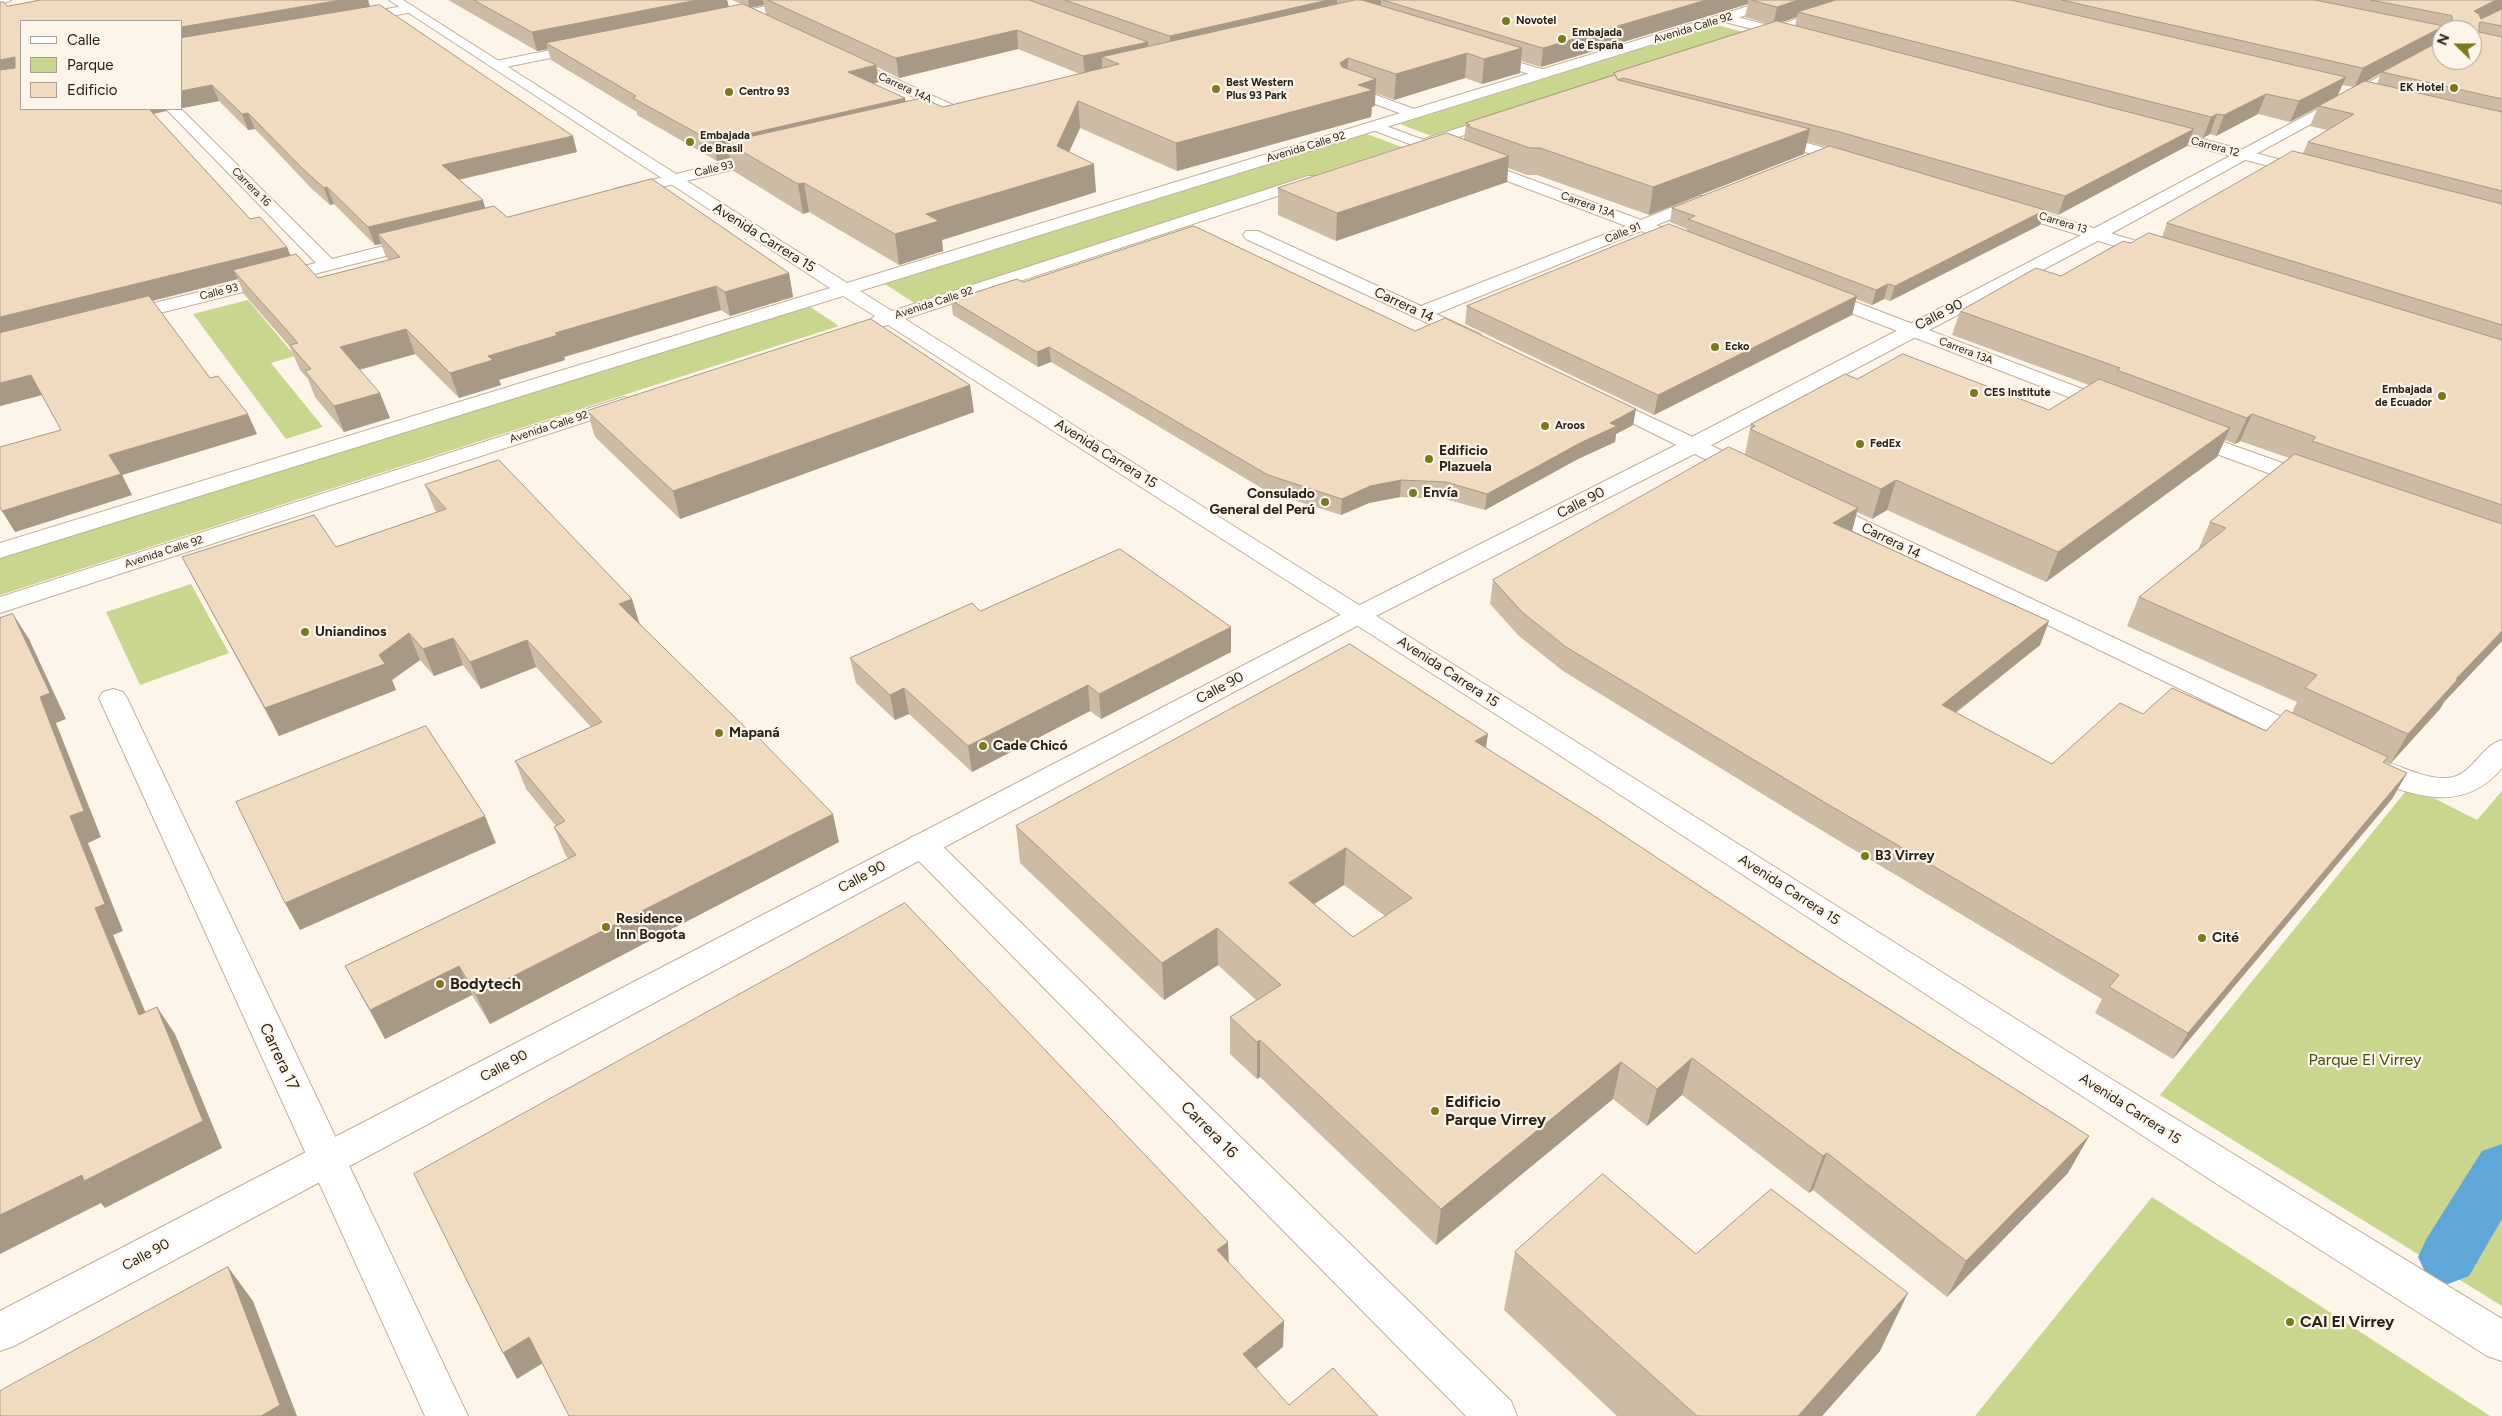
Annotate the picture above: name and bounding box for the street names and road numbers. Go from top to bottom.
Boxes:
street label: Avenida Calle 92 [1652,10,1734,46]
street label: Carrera 14A [876,70,934,106]
street label: Avenida Calle 92 [1265,129,1347,165]
street label: Carrera 12 [2189,134,2241,160]
street label: Calle 93 [693,158,735,180]
street label: Carrera 16 [229,165,273,209]
street label: Carrera 13A [1559,189,1617,221]
street label: Avenida Carrera 15 [710,200,818,276]
street label: Carrera 13 [2037,209,2089,237]
street label: Calle 91 [1603,220,1643,246]
street label: Calle 93 [198,281,240,303]
street label: Avenida Calle 92 [893,284,975,322]
street label: Carrera 14 [1371,284,1437,326]
street label: Calle 90 [1912,296,1966,334]
street label: Carrera 13A [1937,335,1995,367]
street label: Avenida Calle 92 [508,408,590,446]
street label: Avenida Carrera 15 [1052,416,1160,492]
street label: Calle 90 [1554,484,1608,522]
street label: Carrera 14 [1858,519,1924,563]
street label: Avenida Calle 92 [123,533,205,571]
street label: Avenida Carrera 15 [1394,633,1502,711]
street label: Calle 90 [1193,669,1247,707]
street label: Avenida Carrera 15 [1735,851,1843,929]
street label: Calle 90 [835,858,889,896]
street label: Carrera 17 [255,1020,303,1094]
street label: Calle 90 [477,1047,531,1085]
street label: Avenida Carrera 15 [2076,1070,2184,1148]
street label: Carrera 16 [1177,1098,1241,1162]
street label: Calle 90 [119,1236,173,1274]

